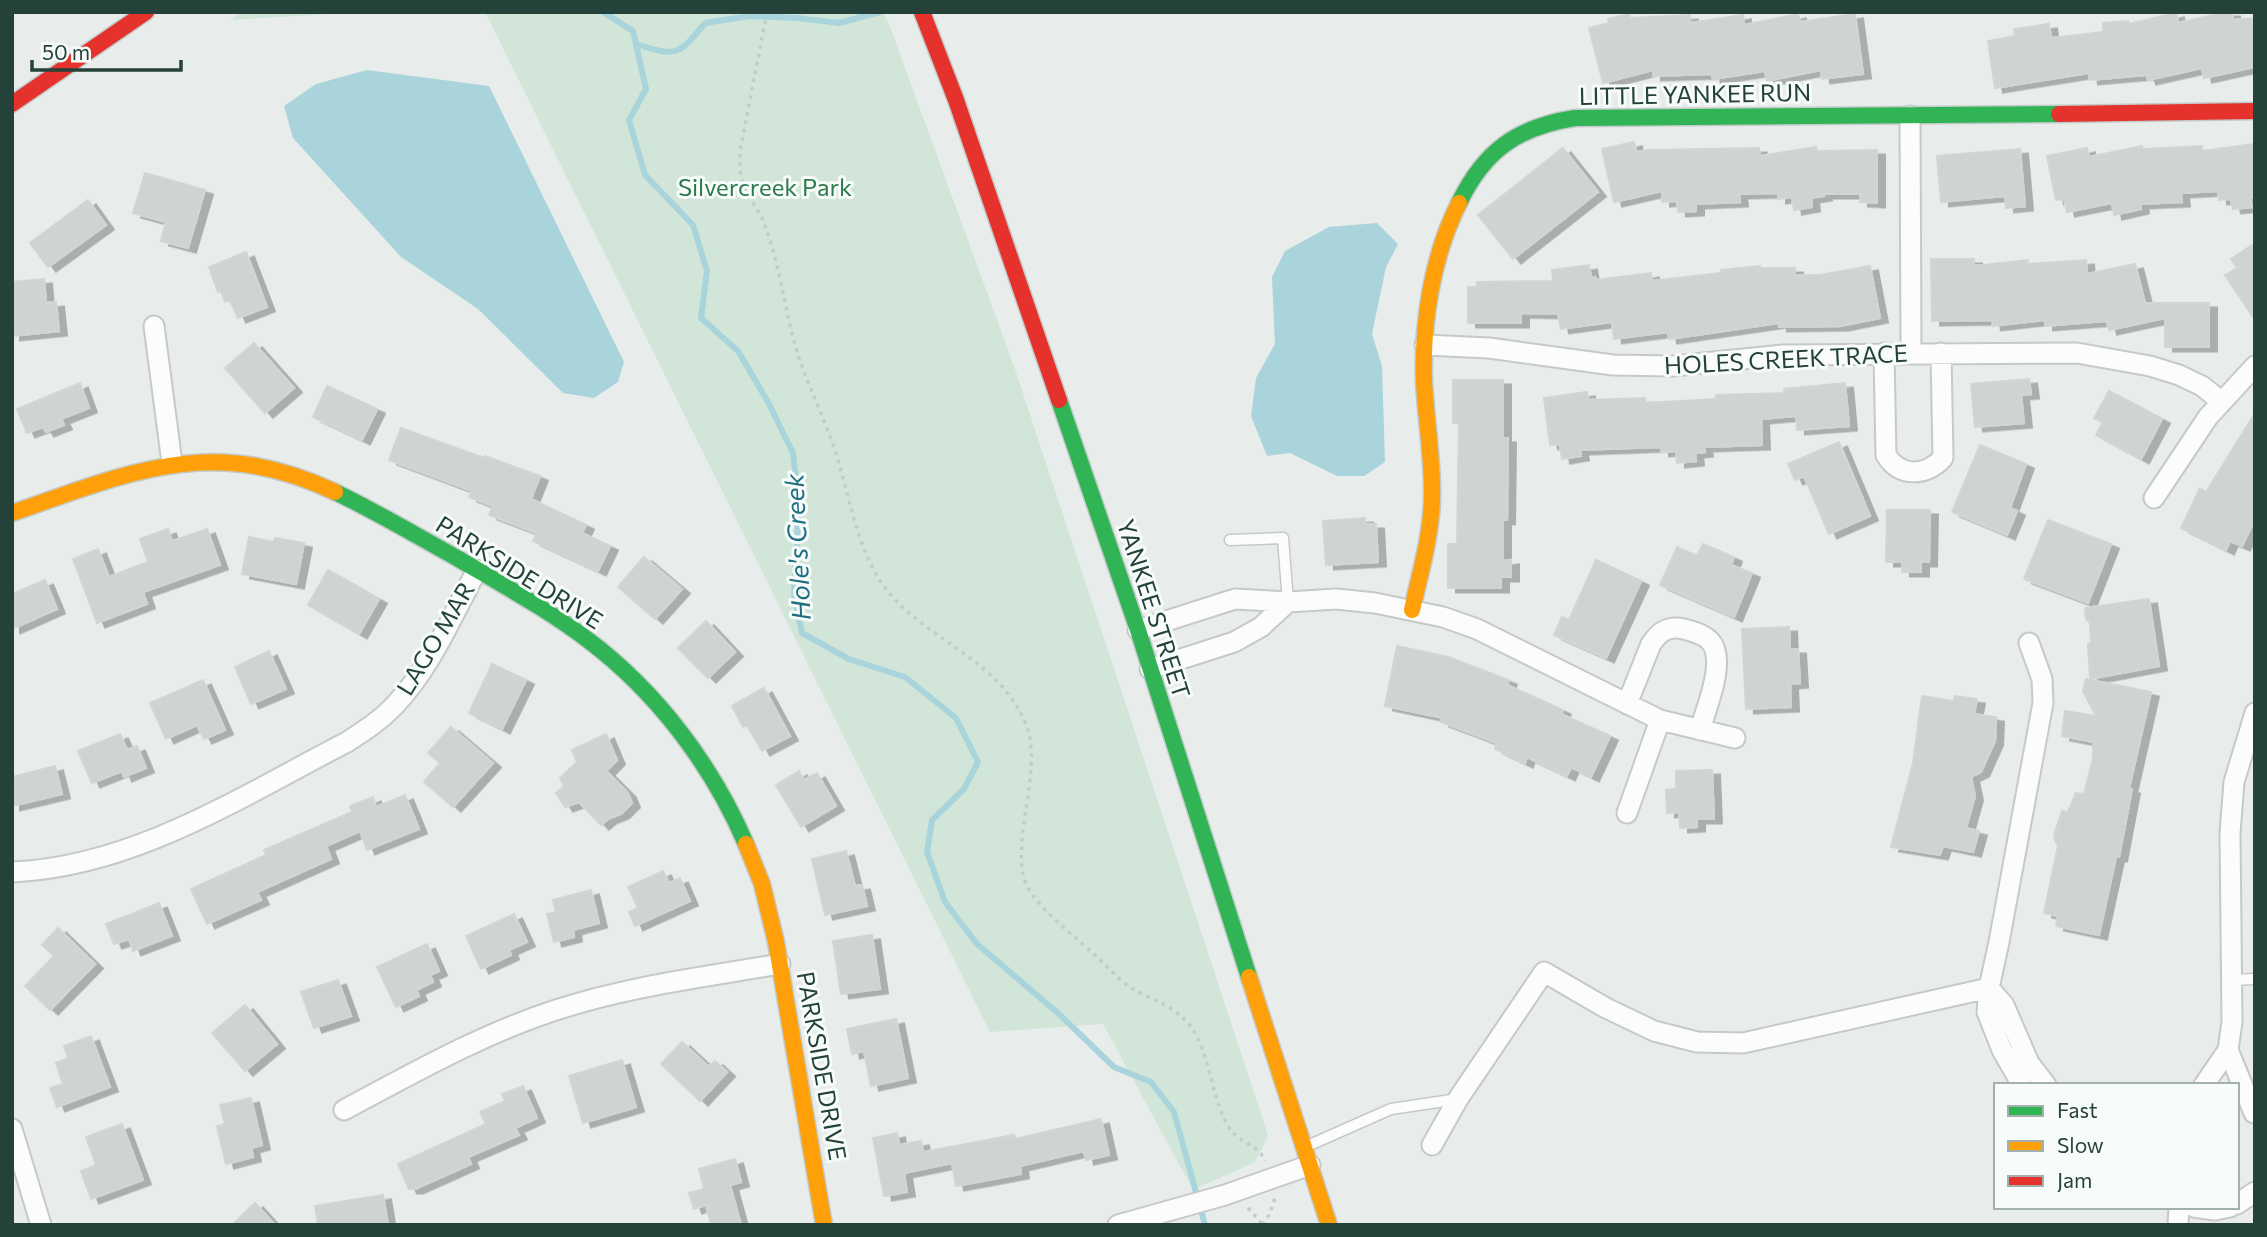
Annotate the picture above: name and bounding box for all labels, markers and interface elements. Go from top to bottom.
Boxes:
scale bar [32,28,180,72]
text: 50 m [42,39,90,64]
street label: LITTLE YANKEE RUN [1579,77,1811,110]
park label: Silvercreek Park [678,172,852,201]
street label: HOLES CREEK TRACE [1663,338,1908,379]
water label: Hole's Creek [777,472,816,621]
street label: PARKSIDE DRIVE [431,509,608,635]
street label: YANKEE STREET [1112,515,1197,702]
street label: LAGO MAR [390,576,480,700]
street label: PARKSIDE DRIVE [792,969,853,1162]
legend [1994,1083,2239,1209]
text: Fast [2057,1097,2098,1122]
text: Slow [2057,1132,2104,1157]
text: Jam [2057,1167,2092,1192]

